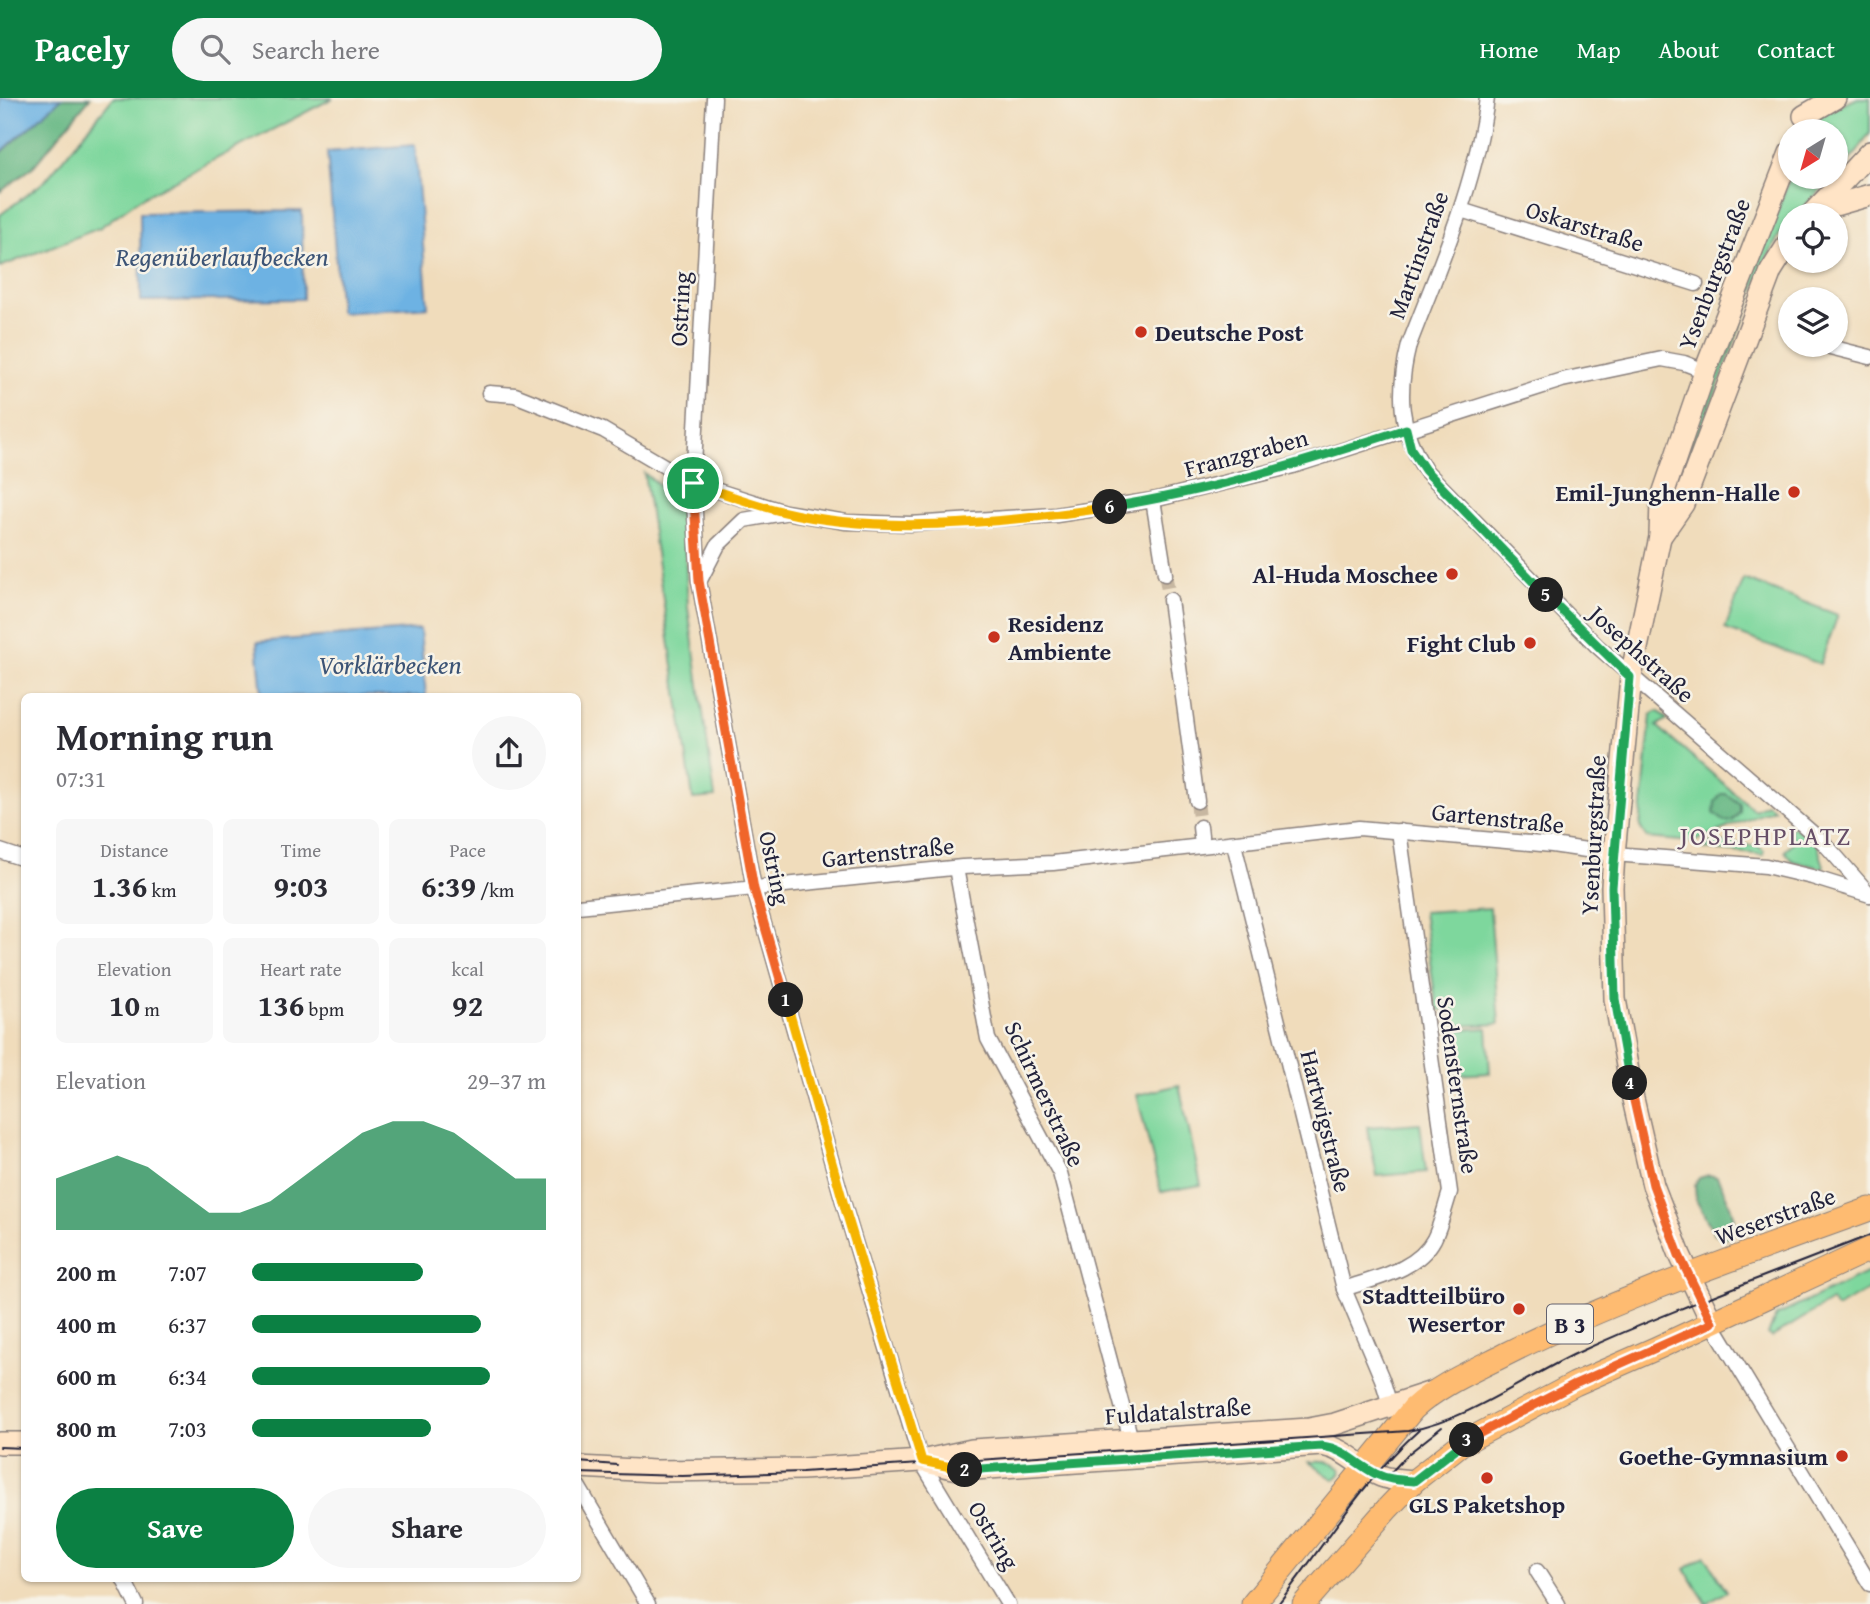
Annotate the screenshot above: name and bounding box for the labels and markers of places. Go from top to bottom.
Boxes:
place label: Deutsche Post [1155,315,1304,350]
marker: Deutsche Post [1133,324,1149,340]
pin [663,453,723,513]
place label: Emil-Junghenn-Halle [1556,475,1780,510]
marker: Emil-Junghenn-Halle [1786,484,1802,500]
pin: 6 [1092,490,1128,524]
place label: Al-Huda Moschee [1253,557,1438,592]
marker: Al-Huda Moschee [1444,566,1460,582]
pin: 5 [1528,578,1564,612]
place label: Residenz Ambiente [1008,606,1112,669]
place label: Fight Club [1407,626,1516,661]
marker: Residenz Ambiente [986,629,1002,645]
marker: Fight Club [1522,635,1538,651]
pin: 1 [768,982,804,1018]
pin: 4 [1612,1066,1648,1100]
place label: Stadtteilbüro Wesertor [1362,1278,1505,1341]
marker: Stadtteilbüro Wesertor [1511,1301,1527,1317]
pin: 3 [1450,1422,1484,1458]
place label: Goethe-Gymnasium [1619,1439,1828,1474]
marker: Goethe-Gymnasium [1834,1448,1850,1464]
pin: 2 [948,1452,982,1488]
marker: GLS Paketshop [1479,1470,1495,1486]
place label: GLS Paketshop [1409,1487,1565,1522]

